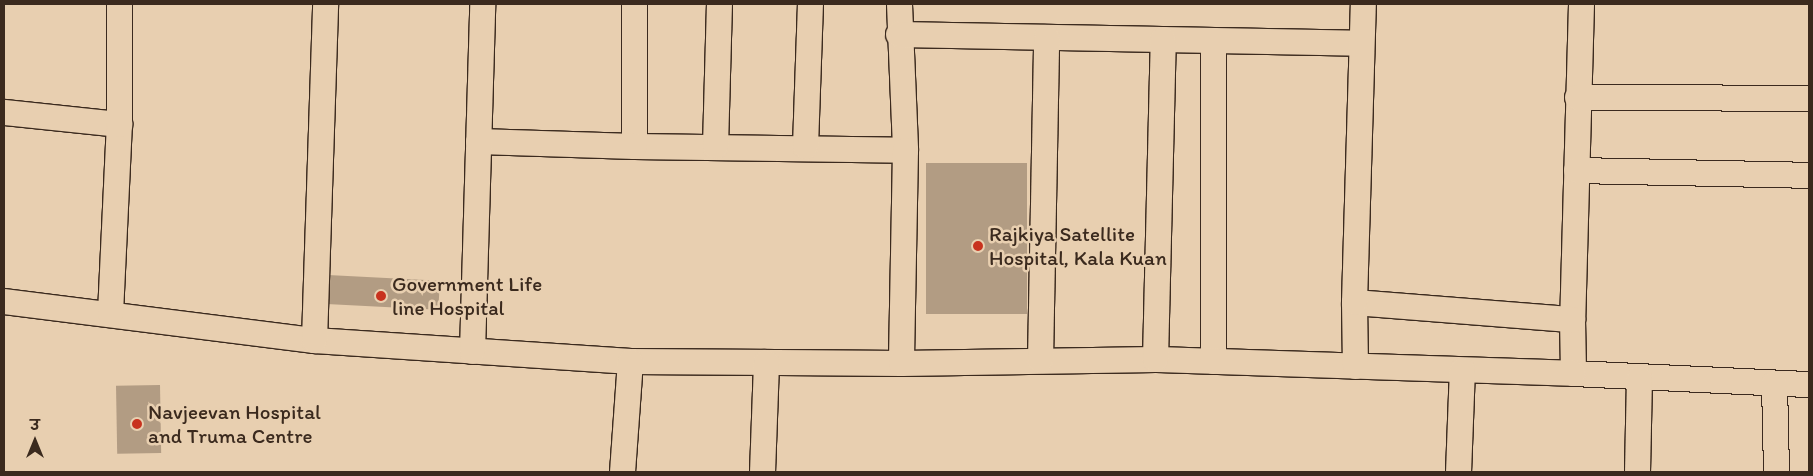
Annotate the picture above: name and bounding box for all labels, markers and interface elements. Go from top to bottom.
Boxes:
place label: Rajkiya Satellite Hospital, Kala Kuan [989,221,1166,271]
marker: Rajkiya Satellite Hospital, Kala Kuan [971,239,985,253]
place label: Government Life line Hospital [392,271,542,321]
marker: Government Life line Hospital [374,289,388,303]
place label: Navjeevan Hospital and Truma Centre [148,399,320,449]
north arrow [10,416,60,466]
text: उ [30,417,40,434]
marker: Navjeevan Hospital and Truma Centre [130,417,144,431]

